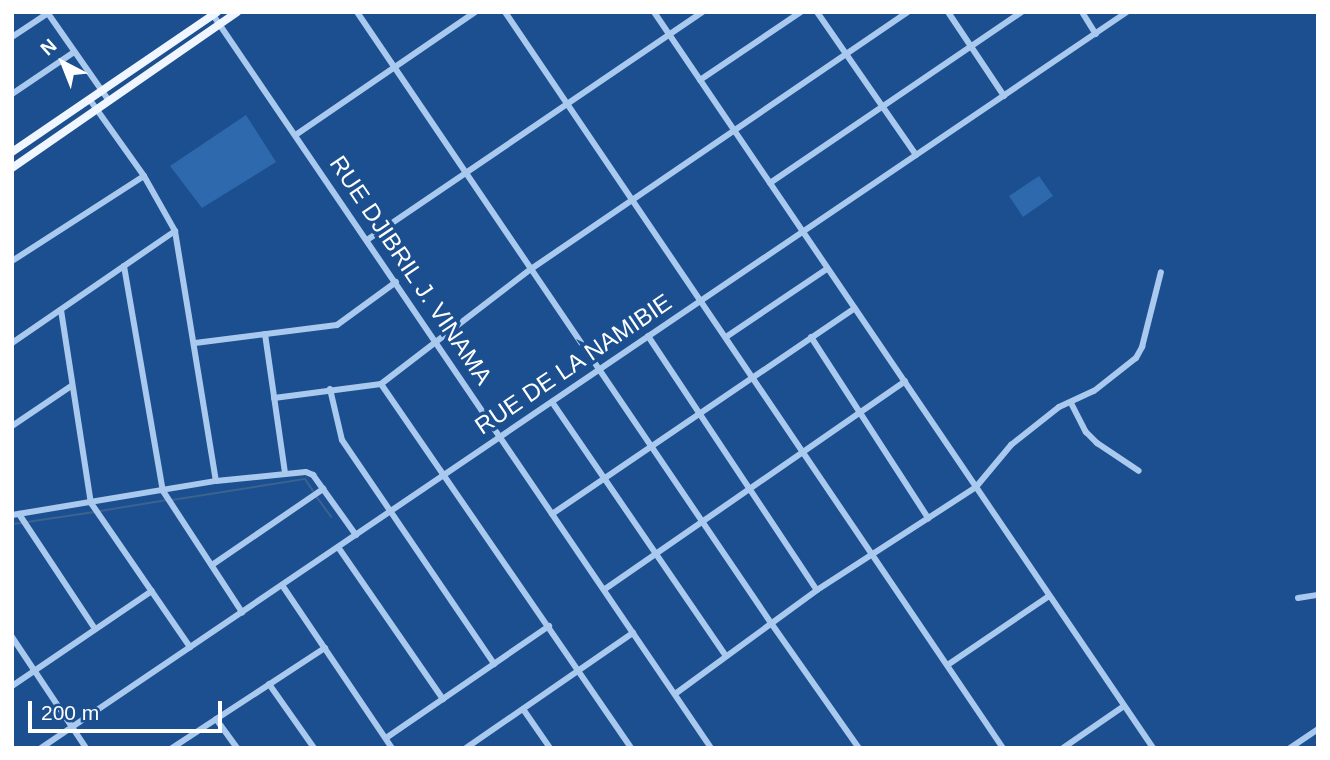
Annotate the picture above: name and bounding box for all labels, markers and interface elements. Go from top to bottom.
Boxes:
north arrow [28,28,98,98]
text: N [36,35,61,59]
street label: RUE DJIBRIL J. VINAMA [323,150,499,390]
street label: RUE DE LA NAMIBIE [469,287,677,441]
scale bar [32,686,226,730]
text: 200 m [41,701,99,724]

